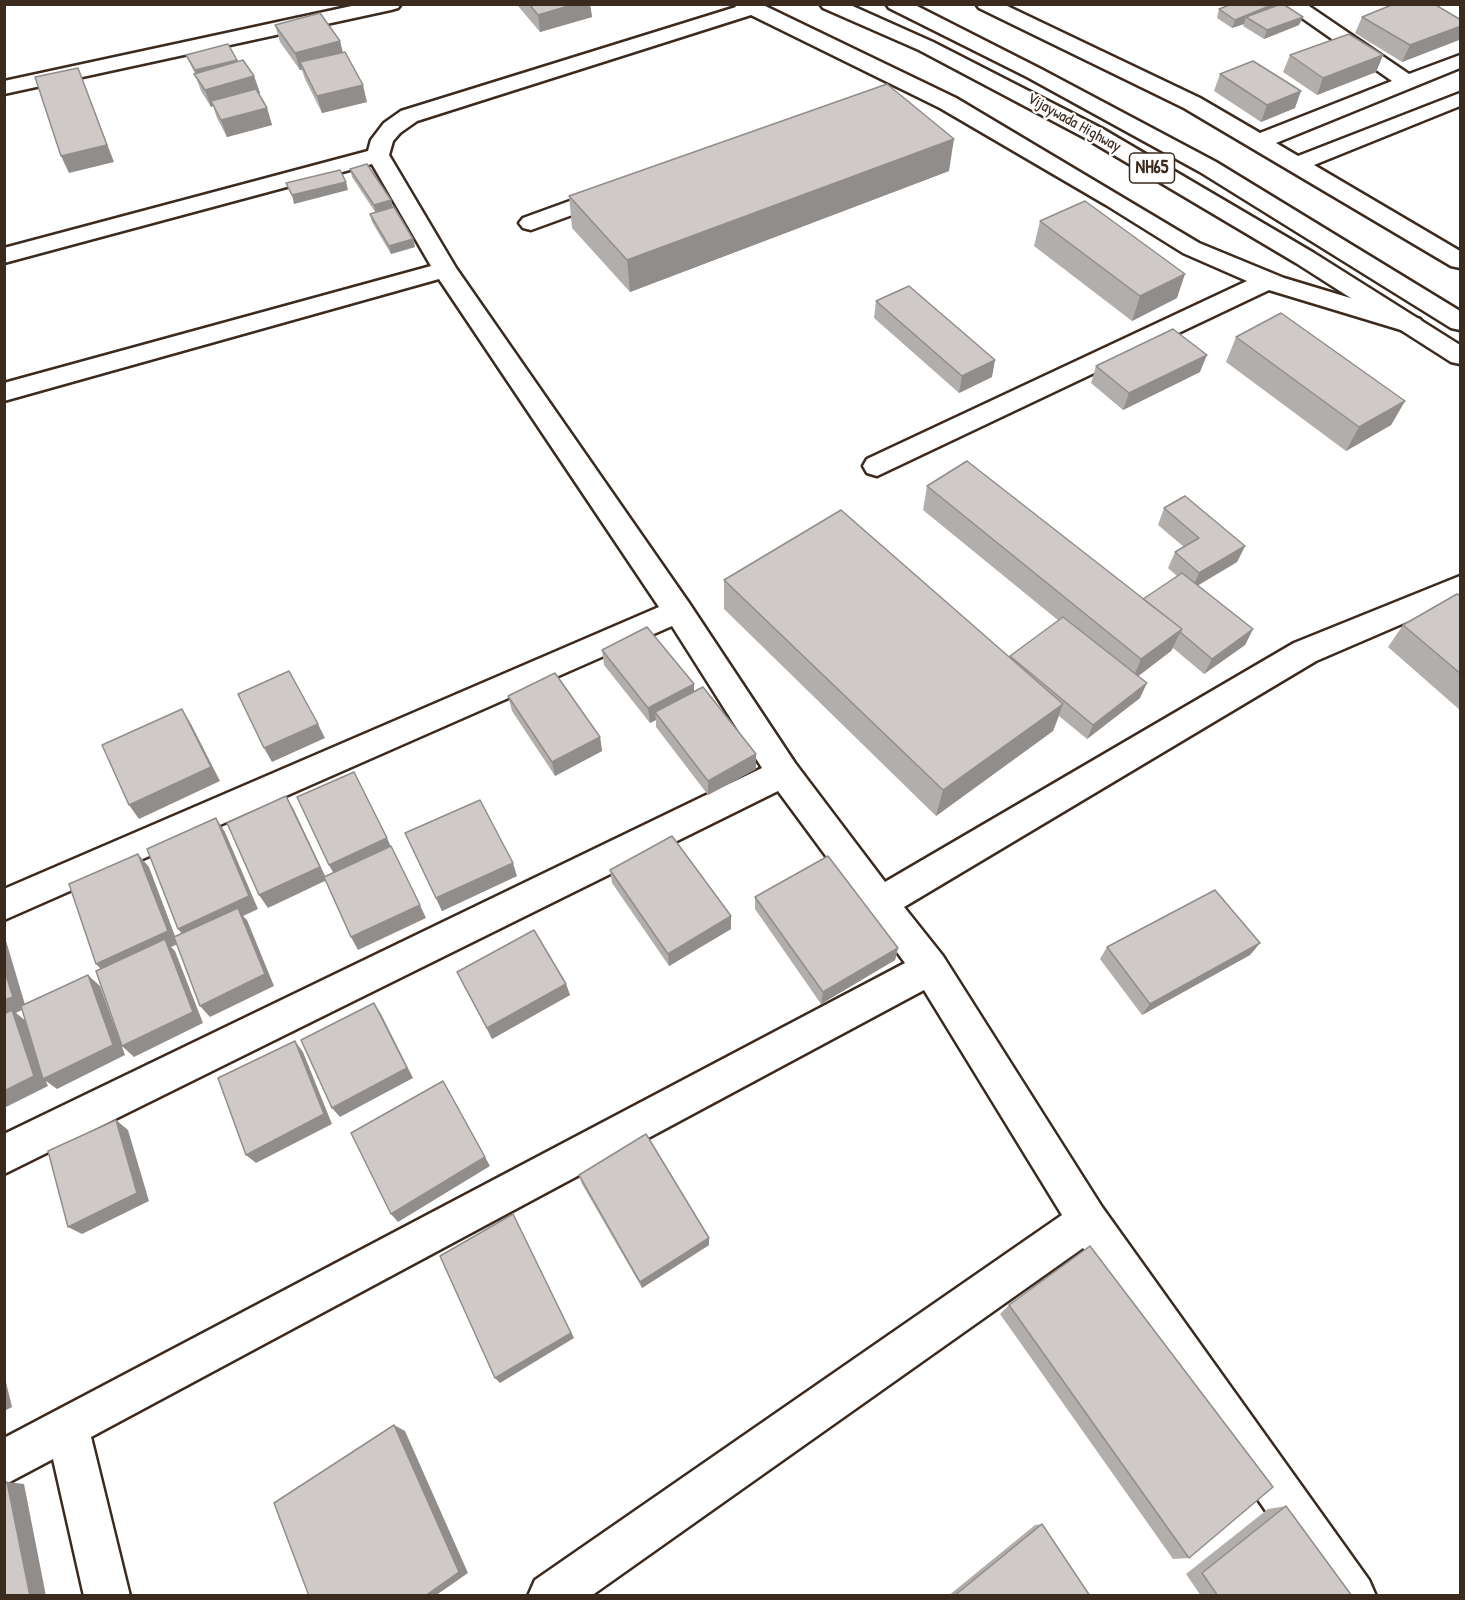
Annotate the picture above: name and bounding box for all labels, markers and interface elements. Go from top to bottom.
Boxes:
street label: Vijaywada Highway [1024,89,1124,157]
road number: NH65 [1130,153,1174,183]

